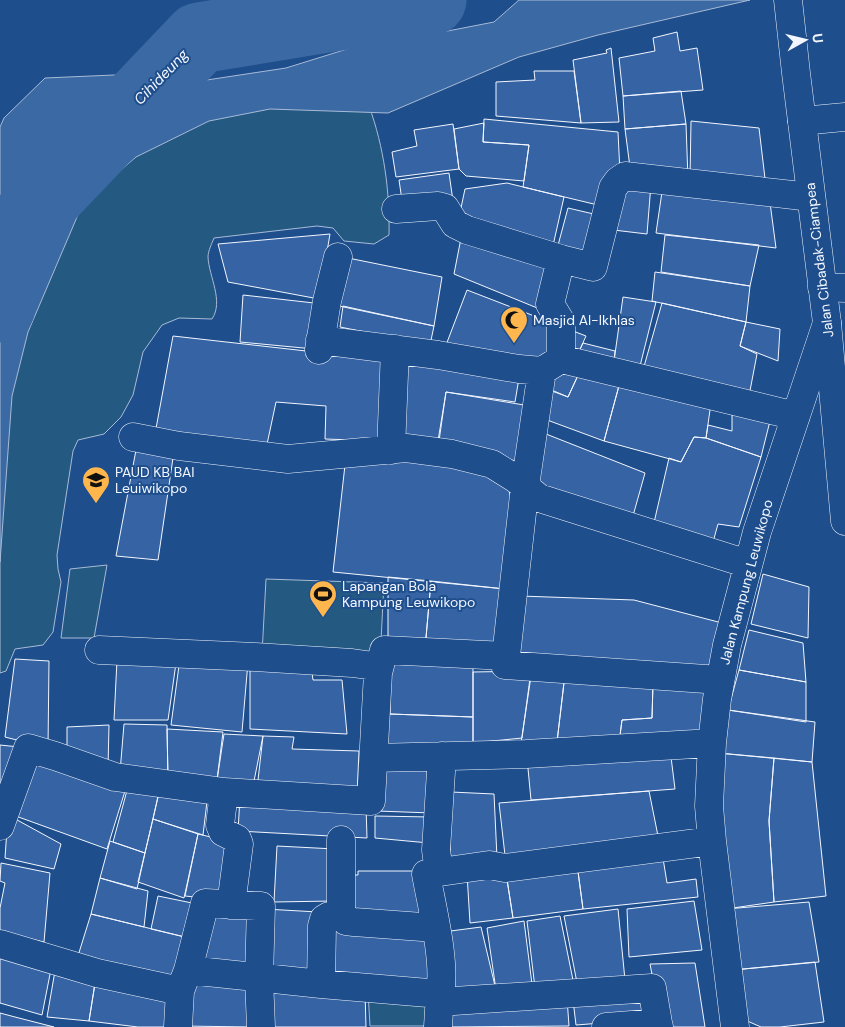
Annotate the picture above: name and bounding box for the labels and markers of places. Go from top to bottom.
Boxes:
mosque icon: Masjid Al-Ikhlas [499,305,529,344]
place label: Masjid Al-Ikhlas [533,311,635,329]
place label: PAUD KB BAI Leuiwikopo [115,463,194,497]
school or university icon: PAUD KB BAI Leuiwikopo [81,465,111,504]
place label: Lapangan Bola Kampung Leuwikopo [342,577,475,611]
sports icon: Lapangan Bola Kampung Leuwikopo [308,579,338,618]

